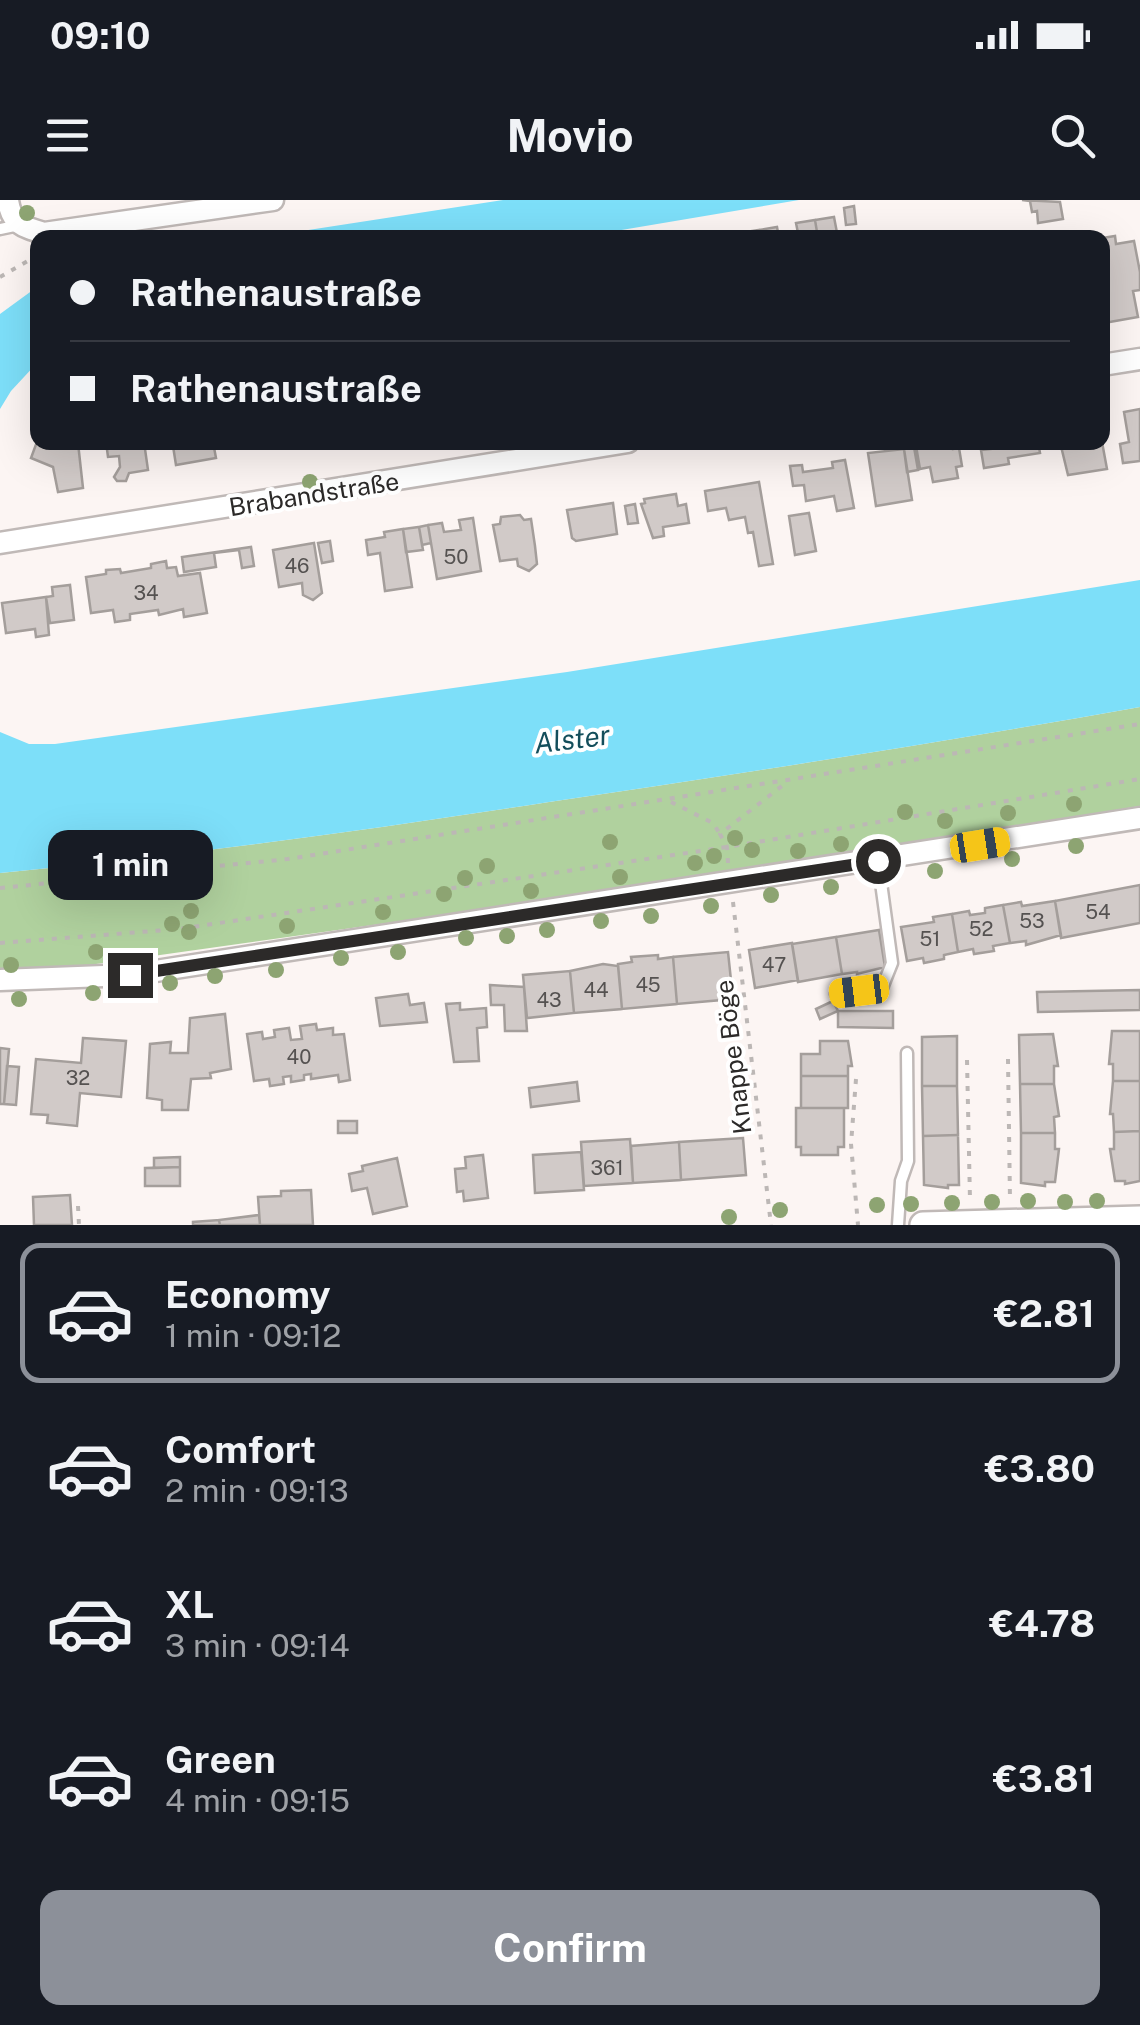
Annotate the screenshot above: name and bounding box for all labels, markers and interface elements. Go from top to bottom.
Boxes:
text: 09:10 [50,13,150,58]
icon: menu [40,108,95,163]
icon: search [1045,108,1100,163]
text: Movio [506,109,634,162]
text: Rathenaustraße [130,270,422,315]
text: Rathenaustraße [130,366,422,411]
street label: Brabandstraße [227,466,401,522]
house number: 50 [443,545,469,569]
house number: 46 [284,554,310,578]
house number: 34 [133,581,159,605]
water label: Alster [532,717,612,760]
car [948,825,1012,865]
callout: 1 min [48,830,212,900]
route start [856,839,901,884]
text: 1 min [92,846,169,883]
house number: 54 [1085,900,1111,924]
house number: 53 [1019,909,1045,933]
house number: 52 [969,917,993,941]
house number: 51 [920,927,940,951]
route end [108,953,153,998]
house number: 47 [762,953,786,977]
car [827,972,891,1010]
house number: 45 [635,973,661,997]
house number: 44 [583,978,609,1002]
street label: Knappe Böge [709,978,757,1136]
house number: 43 [536,988,562,1012]
house number: 40 [287,1045,311,1069]
house number: 32 [66,1066,90,1090]
house number: 361 [590,1156,624,1180]
icon: car [45,1268,135,1358]
text: Economy [165,1272,331,1317]
text: €2.81 [994,1291,1095,1336]
text: 1 min · 09:12 [165,1317,341,1354]
icon: car [45,1423,135,1513]
text: Comfort [165,1427,316,1472]
text: €3.80 [985,1446,1095,1491]
text: 2 min · 09:13 [165,1472,349,1509]
icon: car [45,1578,135,1668]
text: XL [165,1582,214,1627]
text: €4.78 [989,1601,1095,1646]
text: 3 min · 09:14 [165,1627,350,1664]
icon: car [45,1733,135,1823]
text: Green [165,1737,276,1782]
text: €3.81 [993,1756,1095,1801]
text: 4 min · 09:15 [165,1782,350,1819]
button: Confirm [40,1890,1100,2005]

